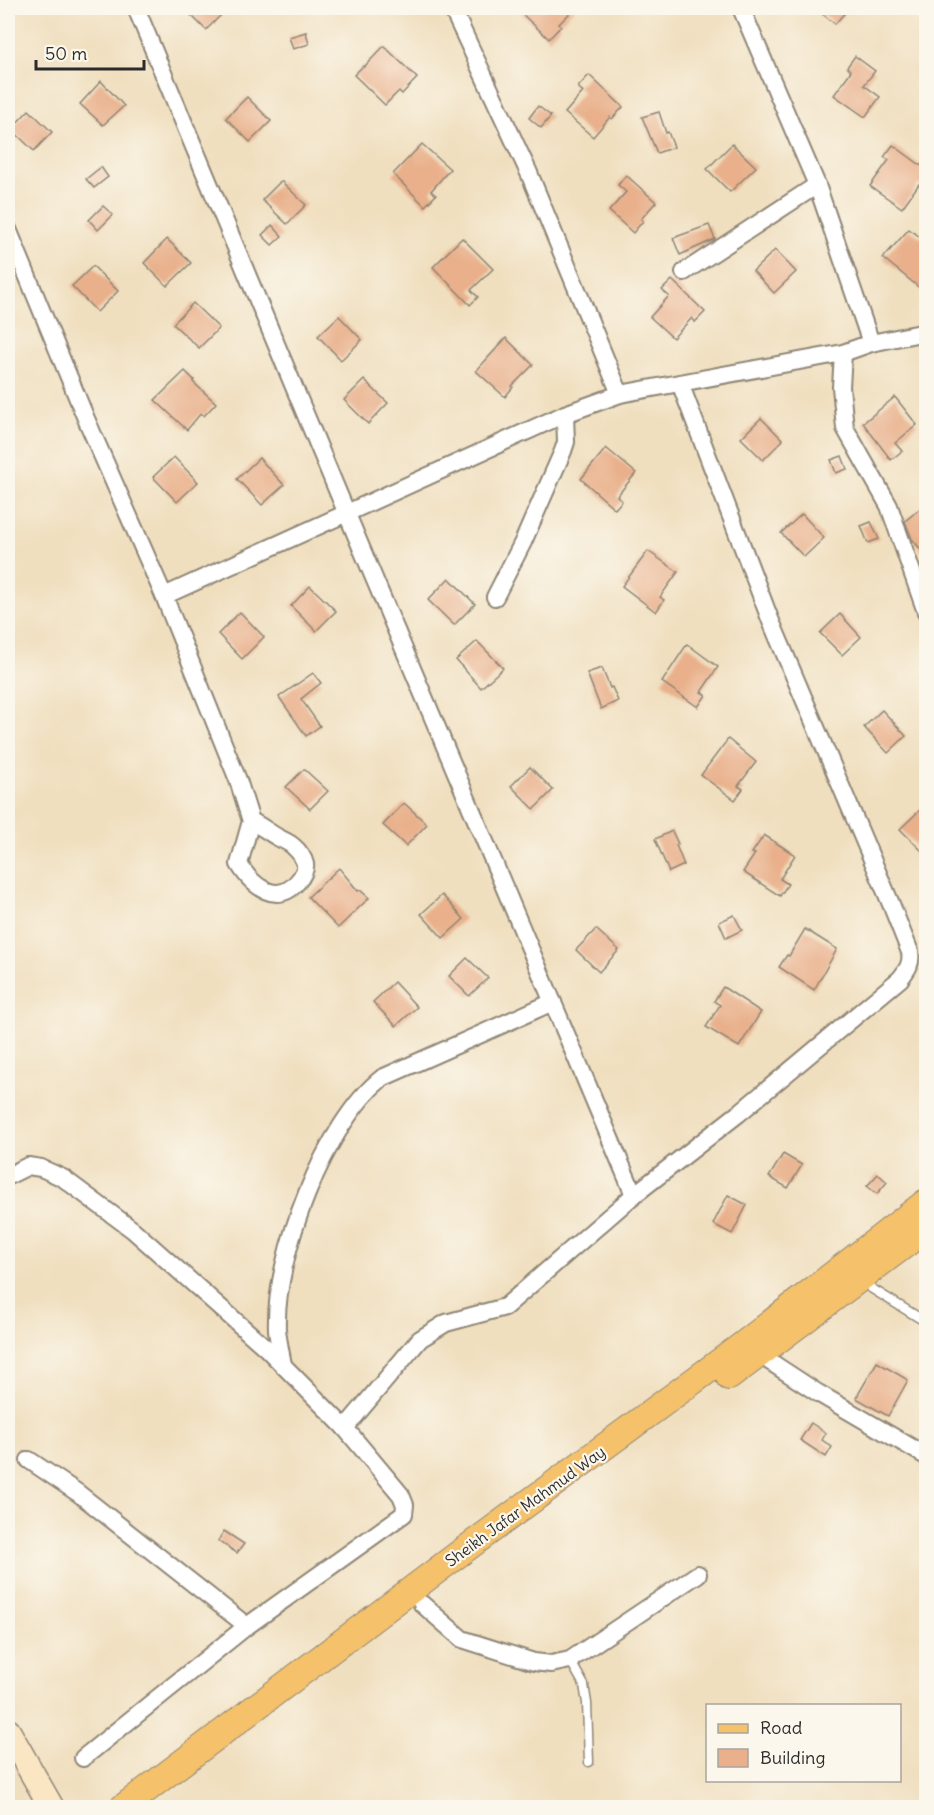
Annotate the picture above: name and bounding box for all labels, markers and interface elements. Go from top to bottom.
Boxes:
scale bar [36,33,144,71]
text: 50 m [45,42,87,65]
street label: Sheikh Jafar Mahmud Way [441,1441,609,1571]
legend [706,1704,901,1782]
text: Road [760,1716,803,1739]
text: Building [760,1746,825,1769]

